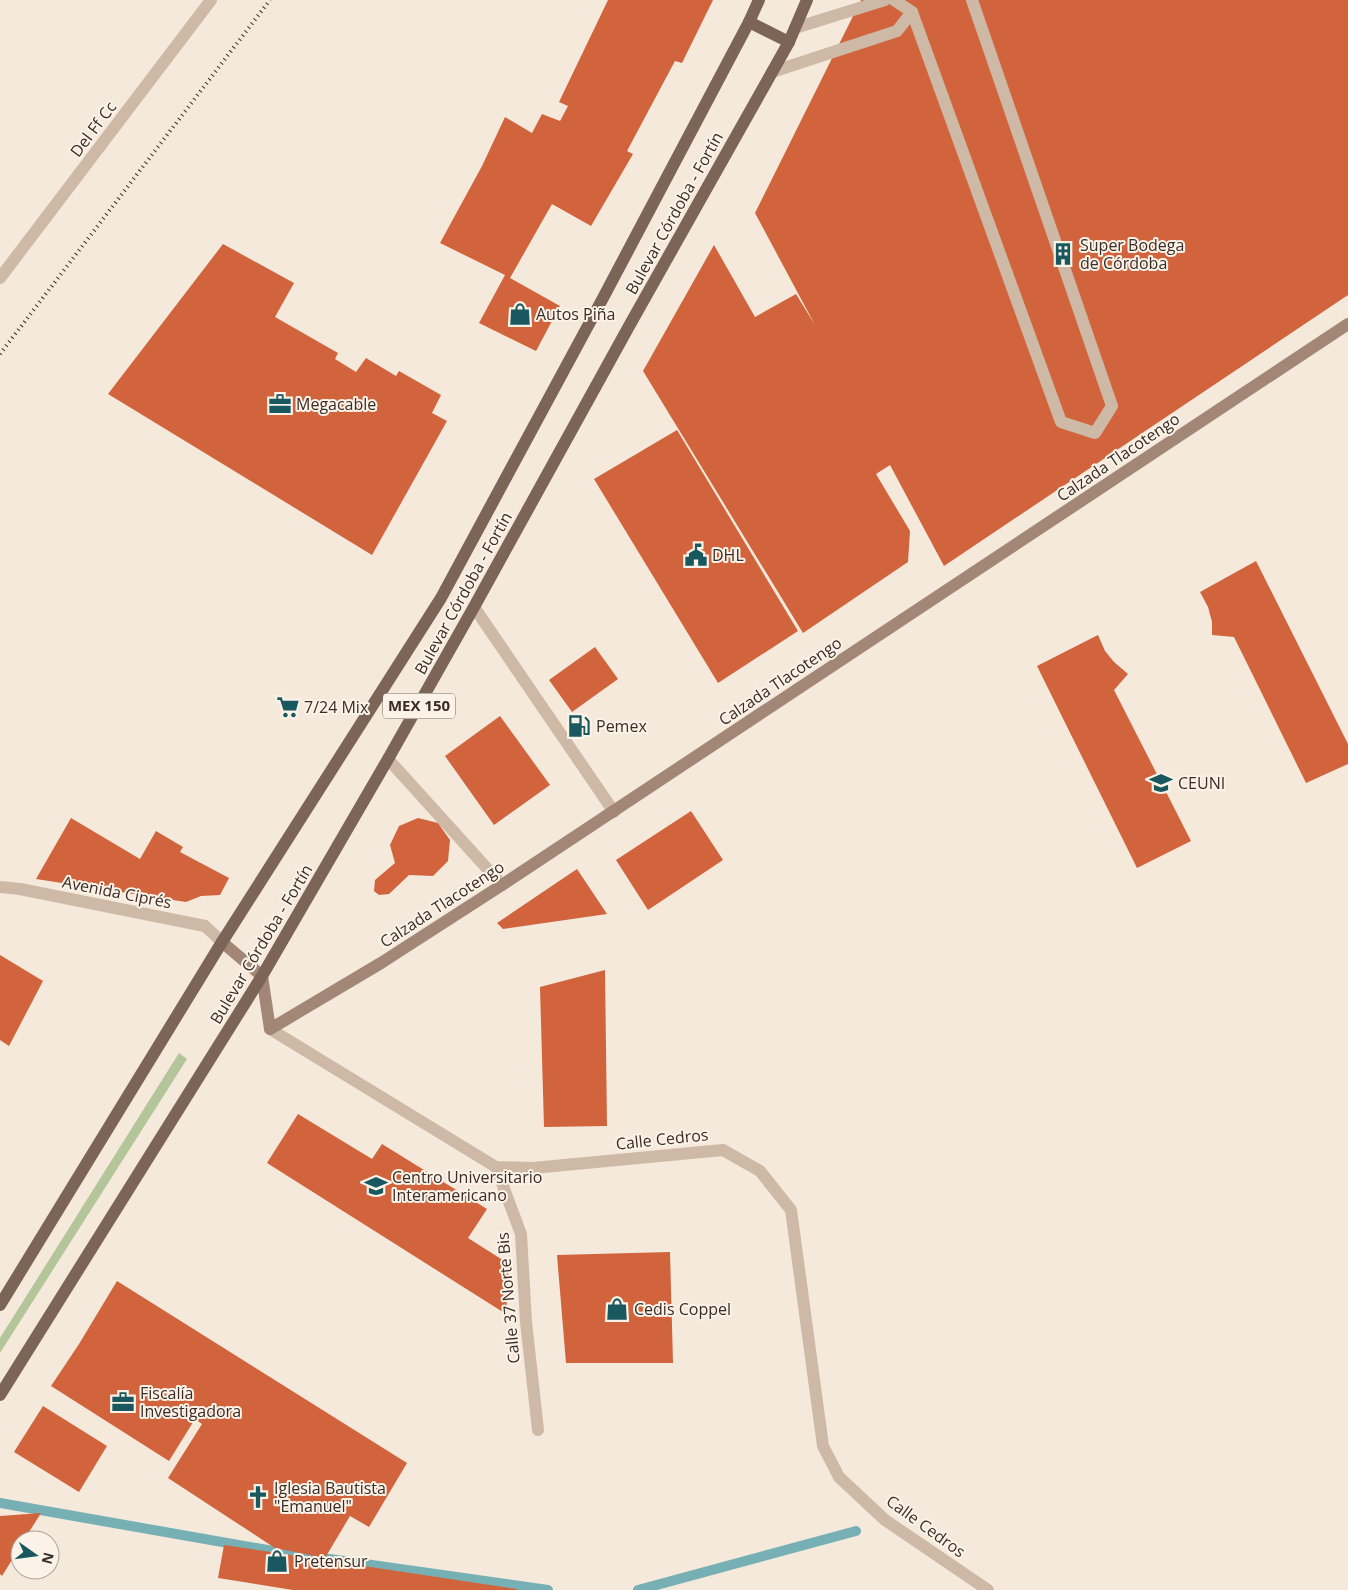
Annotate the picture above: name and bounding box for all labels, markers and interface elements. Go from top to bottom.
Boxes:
street label: Del Ff Cc [65,96,121,161]
street label: Bulevar Córdoba - Fortín [620,128,728,298]
place label: Super Bodega de Córdoba [1080,234,1184,274]
building icon: Super Bodega de Córdoba [1050,241,1076,267]
shop icon: Autos Piña [507,301,533,327]
place label: Autos Piña [536,303,615,325]
office icon: Megacable [267,391,293,417]
place label: Megacable [296,393,376,415]
street label: Calzada Tlacotengo [1052,408,1184,506]
street label: Bulevar Córdoba - Fortín [409,508,517,678]
public building icon: DHL [683,542,709,568]
place label: DHL [712,544,744,566]
street label: Calzada Tlacotengo [714,632,846,730]
supermarket icon: 7/24 Mix [275,694,301,720]
road number: MEX 150 [383,694,455,718]
place label: 7/24 Mix [304,696,369,718]
fuel station icon: Pemex [566,713,592,739]
place label: Pemex [596,715,647,737]
school or university icon: CEUNI [1148,770,1174,796]
place label: CEUNI [1178,772,1225,794]
street label: Calzada Tlacotengo [376,856,508,952]
street label: Bulevar Córdoba - Fortín [205,860,317,1028]
street label: Avenida Ciprés [60,871,174,913]
street label: Calle Cedros [615,1123,709,1155]
place label: Centro Universitario Interamericano [392,1166,542,1206]
school or university icon: Centro Universitario Interamericano [363,1173,389,1199]
street label: Calle 37 Norte Bis [491,1231,525,1365]
shop icon: Cedis Coppel [604,1296,630,1322]
place label: Cedis Coppel [634,1298,731,1320]
place label: Fiscalía Investigadora [140,1382,241,1422]
office icon: Fiscalía Investigadora [110,1389,136,1415]
place label: Iglesia Bautista "Emanuel" [274,1477,386,1517]
church icon: Iglesia Bautista "Emanuel" [245,1484,271,1510]
street label: Calle Cedros [882,1490,970,1562]
north arrow [10,1530,60,1580]
shop icon: Pretensur [264,1548,290,1574]
text: N [38,1550,59,1566]
place label: Pretensur [294,1550,368,1572]

